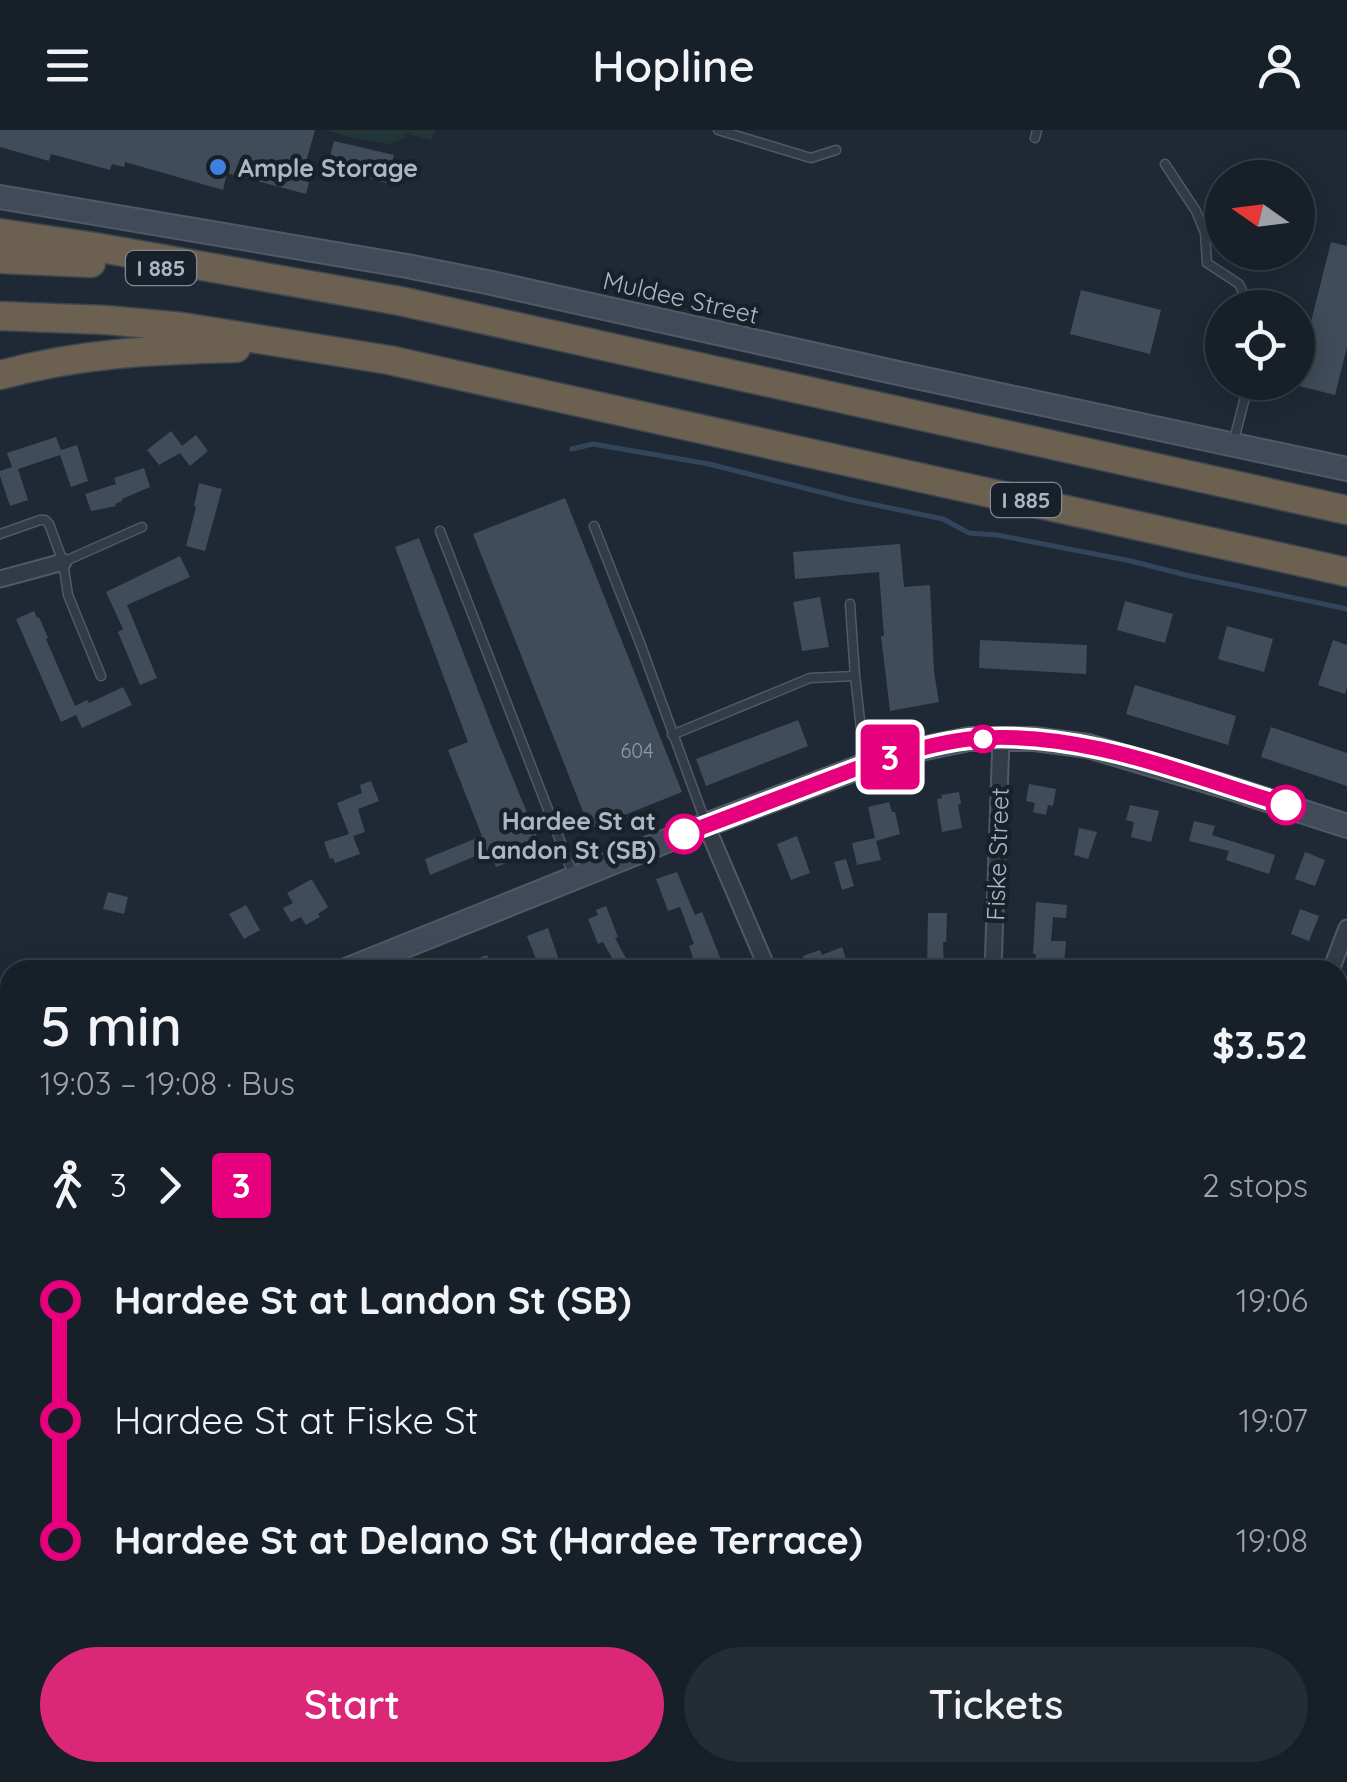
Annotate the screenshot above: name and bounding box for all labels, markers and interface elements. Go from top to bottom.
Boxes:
text: Hopline [592,37,755,93]
icon: menu [40,38,95,93]
icon: person [1252,38,1307,93]
place label: Ample Storage [238,152,418,183]
marker: Ample Storage [207,156,229,178]
north arrow [1205,160,1315,270]
map controls [1205,160,1315,400]
road number: I 885 [126,251,196,285]
street label: Muldee Street [600,264,762,330]
button: locate [1205,290,1315,400]
road number: I 885 [991,483,1061,517]
line badge: 3 [858,724,922,790]
unlabelled marker [970,726,996,752]
text: 3 [881,735,899,779]
house number: 604 [620,738,654,763]
unlabelled marker [1267,786,1305,824]
street label: Fiske Street [979,787,1015,921]
place label: Hardee St at Landon St (SB) [477,805,656,865]
marker: Hardee St at Landon St (SB) [665,815,703,853]
text: 5 min [40,991,182,1060]
text: $3.52 [1212,1021,1308,1069]
text: 19:03 – 19:08 · Bus [40,1063,295,1103]
icon: walk [40,1158,95,1213]
icon: forward [142,1158,197,1213]
text: 3 [232,1163,251,1207]
text: 3 [110,1165,127,1205]
text: 2 stops [1202,1165,1308,1205]
text: Hardee St at Landon St (SB) [114,1276,631,1324]
text: 19:06 [1236,1280,1308,1320]
text: Hardee St at Fiske St [114,1396,478,1444]
text: 19:07 [1239,1400,1308,1440]
text: Hardee St at Delano St (Hardee Terrace) [114,1516,863,1564]
text: 19:08 [1236,1520,1308,1560]
button: Start [40,1647,664,1762]
button: Tickets [684,1647,1308,1762]

